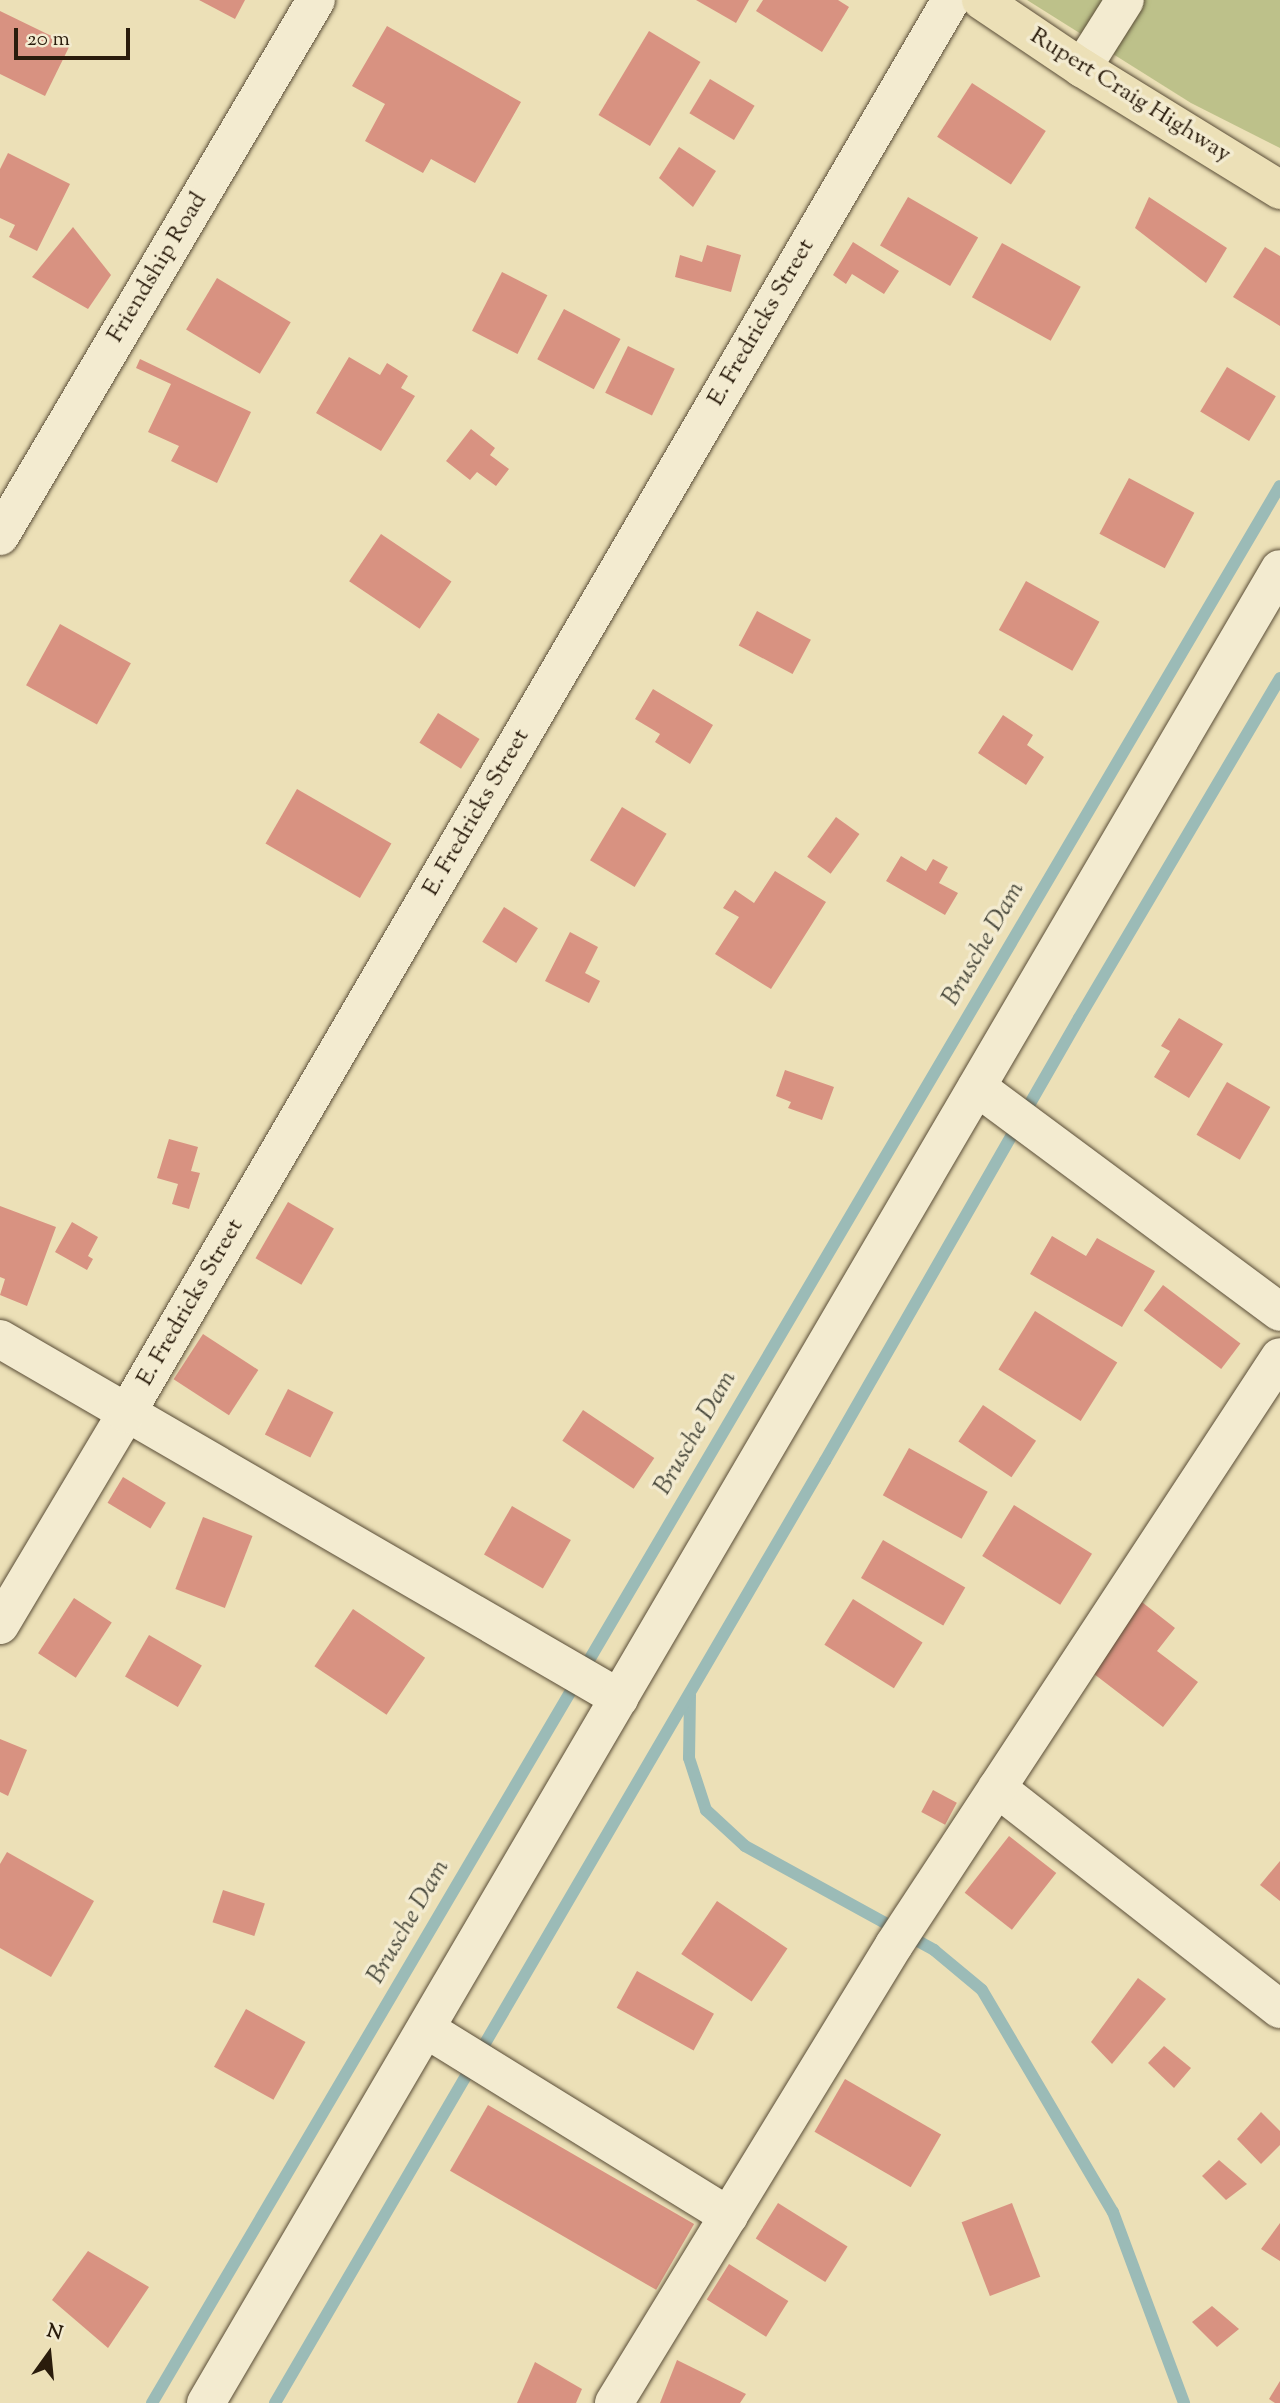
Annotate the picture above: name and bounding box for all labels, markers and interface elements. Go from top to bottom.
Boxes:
scale bar [18,14,133,58]
street label: Rupert Craig Highway [1024,22,1236,170]
text: 20 m [27,25,70,55]
street label: Friendship Road [102,188,214,348]
street label: E. Fredricks Street [703,234,821,412]
street label: E. Fredricks Street [418,724,536,902]
water label: Brusche Dam [936,876,1032,1012]
street label: E. Fredricks Street [132,1214,250,1392]
water label: Brusche Dam [648,1365,744,1501]
water label: Brusche Dam [361,1854,457,1990]
text: N [44,2318,65,2348]
north arrow [14,2319,84,2389]

